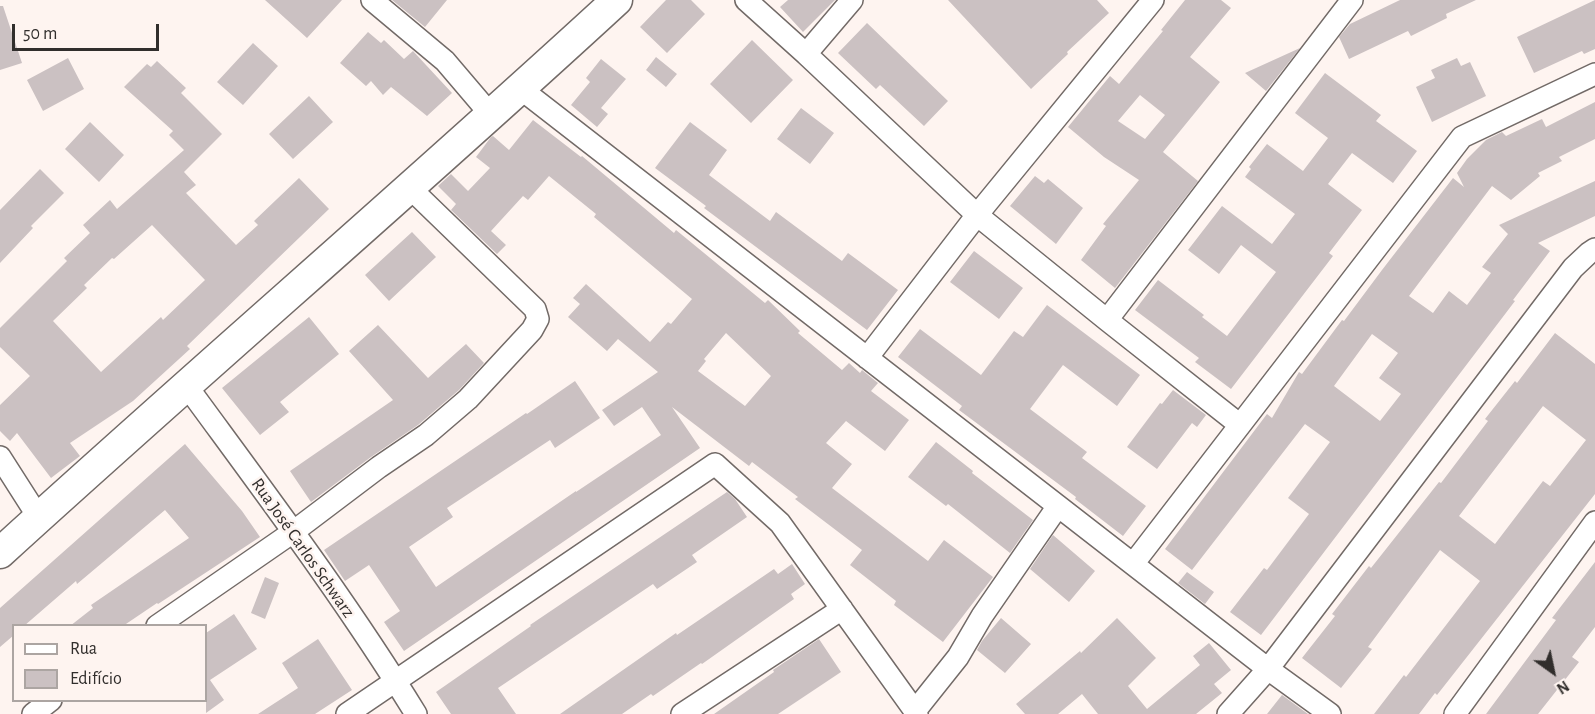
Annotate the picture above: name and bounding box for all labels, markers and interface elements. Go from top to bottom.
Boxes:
scale bar [15,12,162,50]
text: 50 m [23,25,57,43]
street label: Rua José Carlos Schwarz [247,474,359,622]
legend [12,624,207,702]
text: Rua [70,640,97,658]
north arrow [1523,642,1583,702]
text: Edifício [70,670,122,688]
text: N [1554,677,1572,697]

